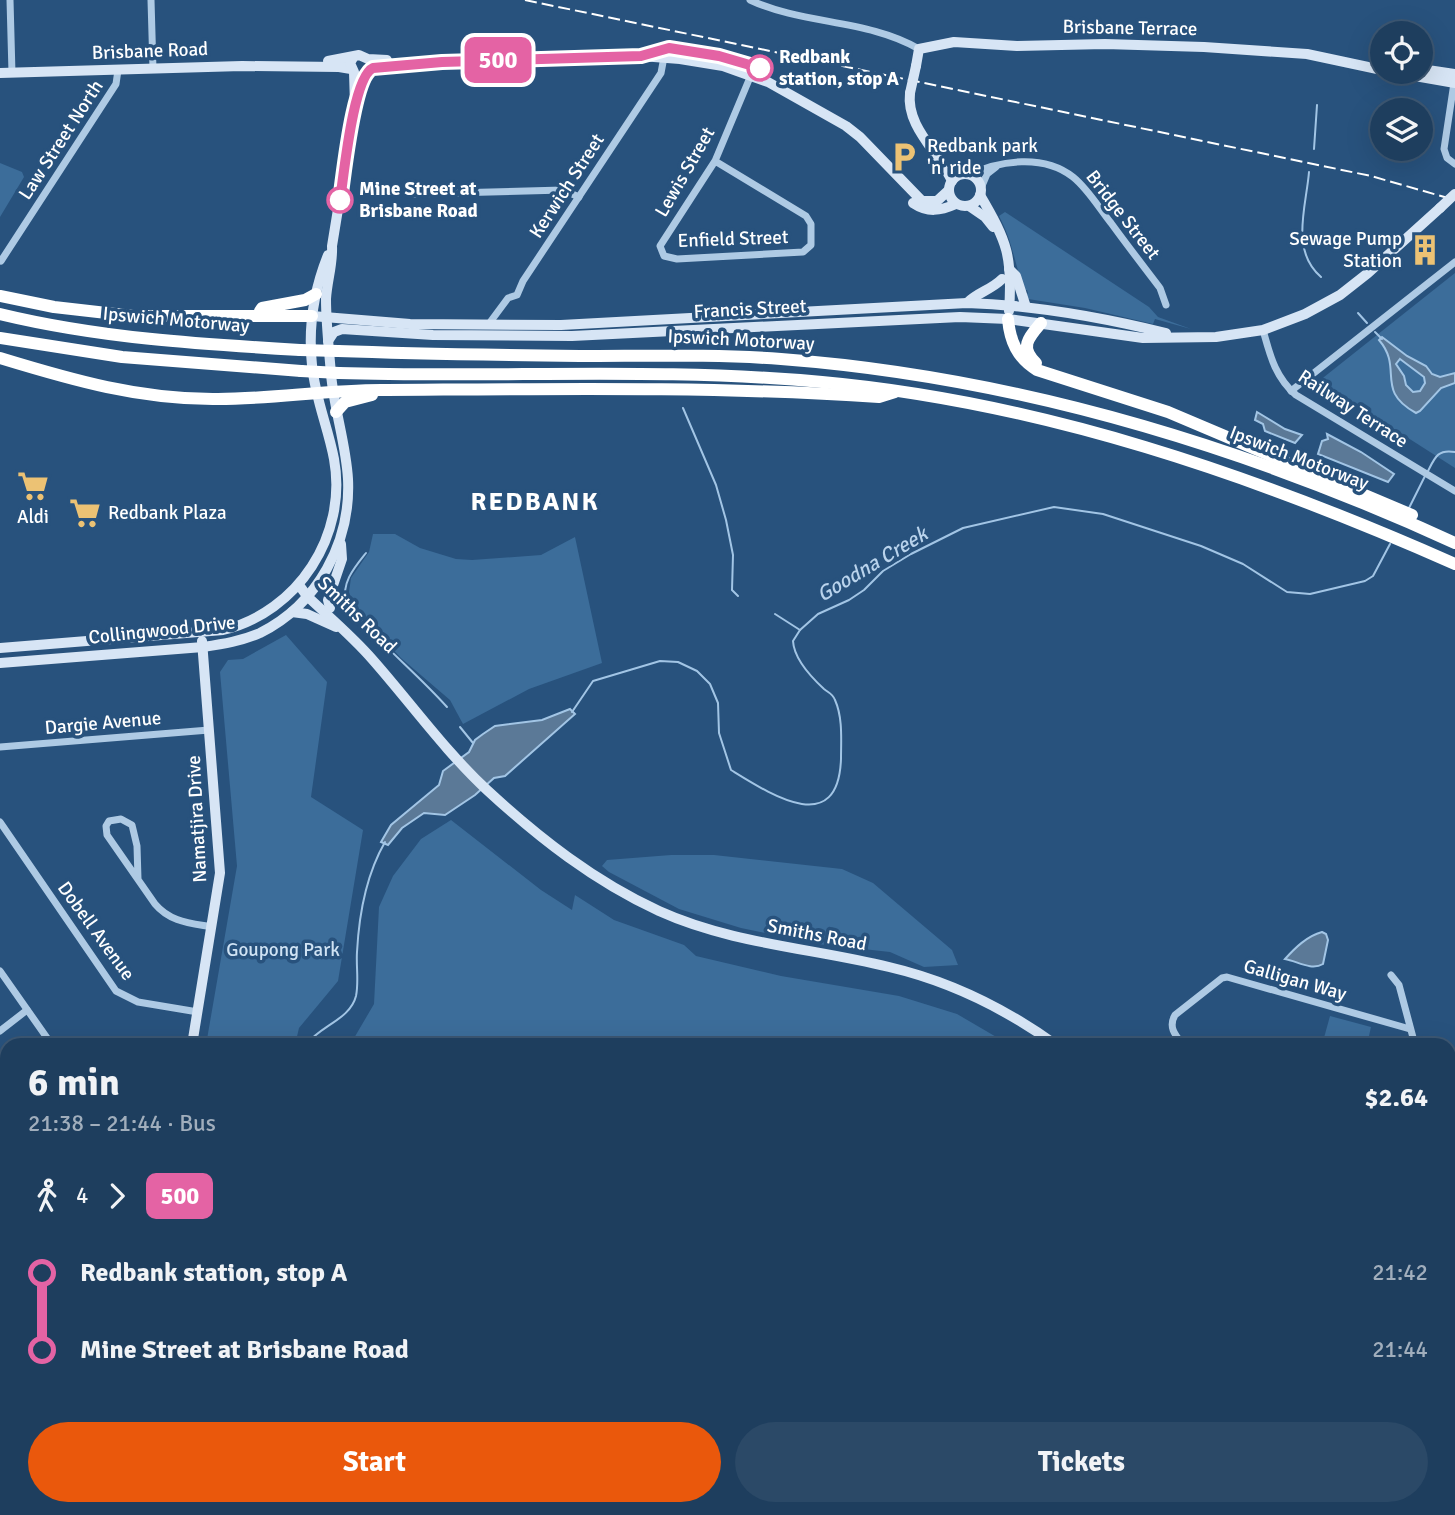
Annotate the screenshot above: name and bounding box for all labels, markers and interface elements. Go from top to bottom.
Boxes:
street label: Brisbane Terrace [1062,15,1198,41]
map controls [1370,21,1433,161]
button: locate [1370,21,1433,84]
street label: Brisbane Road [91,37,209,65]
line badge: 500 [458,37,538,83]
text: 500 [479,45,517,75]
place label: Redbank station, stop A [779,45,899,91]
marker: Redbank station, stop A [747,55,773,81]
street label: Law Street North [13,76,109,204]
button: layers [1370,98,1433,161]
street label: Lewis Street [650,122,721,221]
street label: Kerwich Street [524,129,610,243]
place label: Redbank park 'n' ride [927,134,1038,180]
parking icon: Redbank park 'n' ride [887,140,921,174]
street label: Bridge Street [1081,165,1166,265]
place label: Mine Street at Brisbane Road [359,177,478,223]
marker: Mine Street at Brisbane Road [327,187,353,213]
street label: Enfield Street [677,225,789,253]
place label: Sewage Pump Station [1289,227,1402,273]
building icon: Sewage Pump Station [1408,233,1442,267]
street label: Francis Street [693,294,807,324]
street label: Ipswich Motorway [102,302,250,338]
street label: Ipswich Motorway [667,324,815,356]
street label: Railway Terrace [1293,364,1413,454]
street label: Ipswich Motorway [1226,420,1372,496]
supermarket icon: Aldi [16,469,50,503]
district label: REDBANK [470,486,600,518]
supermarket icon: Redbank Plaza [68,496,102,530]
place label: Redbank Plaza [108,501,227,525]
place label: Aldi [17,505,49,529]
water label: Goodna Creek [812,519,934,607]
street label: Smiths Road [312,571,402,659]
street label: Collingwood Drive [87,610,237,650]
street label: Dargie Avenue [44,706,162,740]
street label: Namatjira Drive [182,755,212,883]
street label: Dobell Avenue [52,877,140,985]
street label: Smiths Road [765,914,869,956]
park label: Goupong Park [226,938,340,962]
street label: Galligan Way [1241,954,1349,1006]
text: 6 min [28,1059,120,1106]
text: $2.64 [1364,1082,1428,1114]
text: 21:38 – 21:44 · Bus [28,1109,216,1138]
icon: walk [28,1177,66,1215]
icon: forward [98,1177,136,1215]
text: 4 [76,1181,88,1210]
text: 500 [160,1181,199,1211]
text: Redbank station, stop A [80,1257,347,1289]
text: 21:42 [1372,1258,1428,1287]
text: Mine Street at Brisbane Road [80,1334,409,1366]
text: 21:44 [1372,1335,1428,1364]
button: Start [28,1422,721,1502]
button: Tickets [735,1422,1428,1502]

